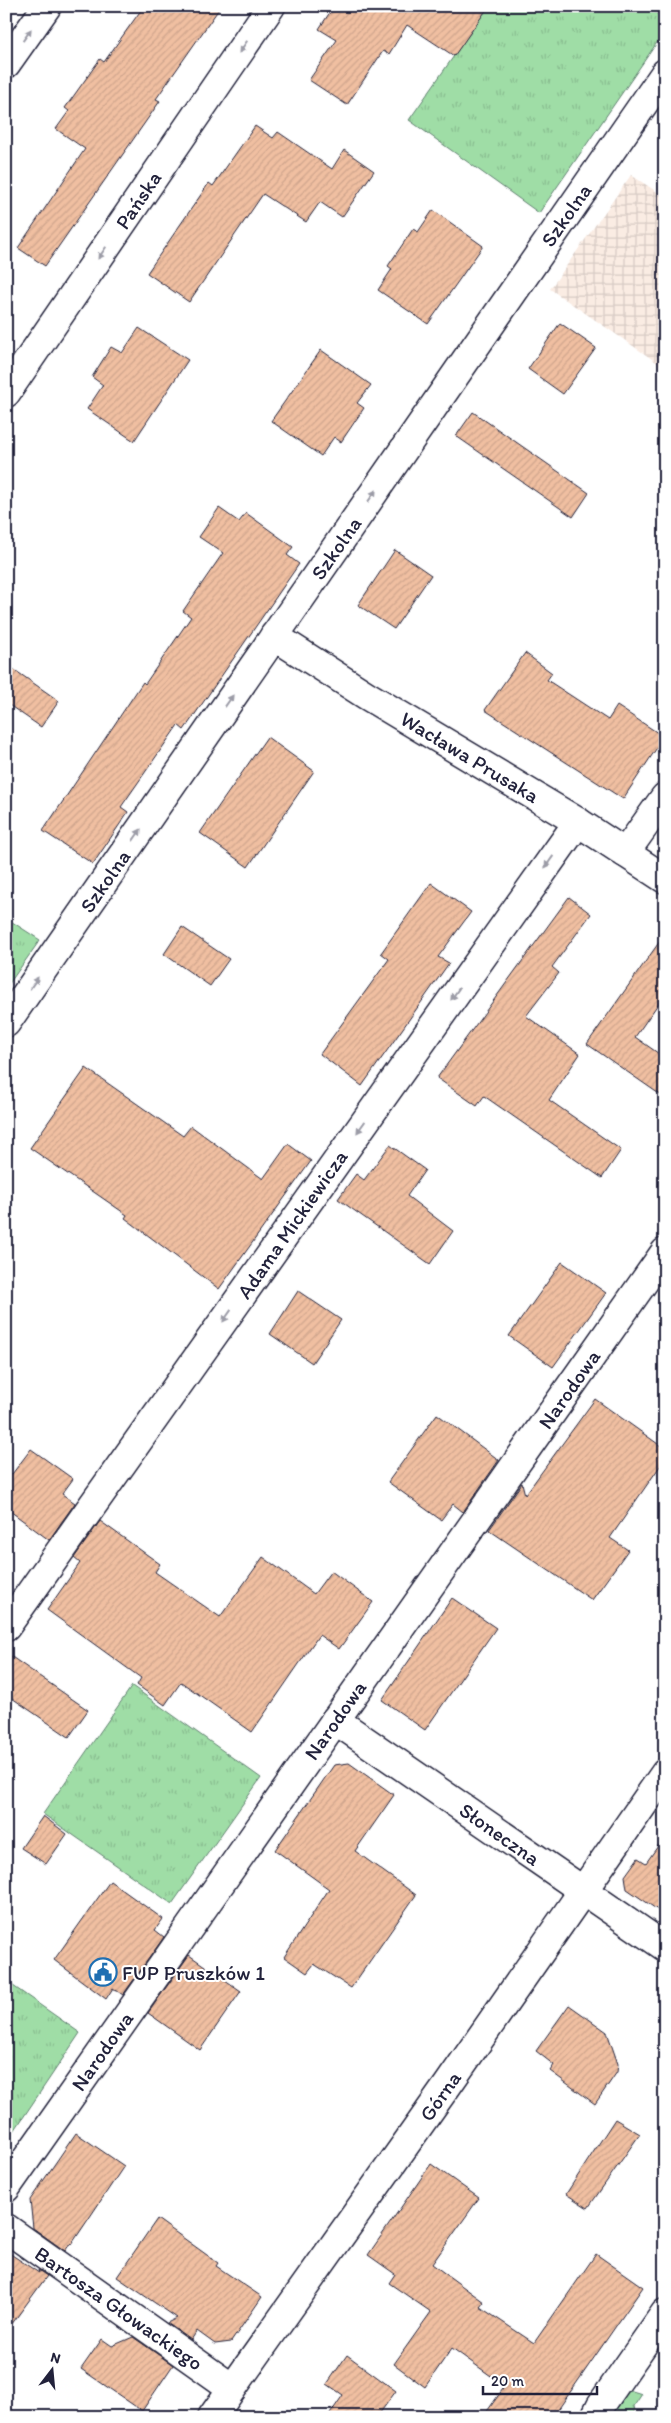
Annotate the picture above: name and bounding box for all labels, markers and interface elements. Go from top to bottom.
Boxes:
one-way arrow [22,28,32,42]
one-way arrow [238,40,248,53]
street label: Pańska [110,166,166,234]
street label: Szkolna [535,179,597,251]
one-way arrow [97,246,107,260]
one-way arrow [367,489,377,503]
street label: Szkolna [305,512,367,584]
one-way arrow [224,695,234,708]
street label: Wacława Prusaka [396,706,544,808]
one-way arrow [132,828,142,842]
street label: Szkolna [74,845,136,917]
one-way arrow [544,855,555,868]
one-way arrow [29,976,39,990]
one-way arrow [450,988,460,1001]
one-way arrow [356,1120,366,1134]
street label: Adama Mickiewicza [231,1145,353,1303]
one-way arrow [222,1310,232,1323]
street label: Narodowa [533,1344,605,1434]
street label: Narodowa [299,1675,371,1765]
street label: Słoneczna [455,1797,545,1871]
public building icon: FUP Pruszków 1 [88,1957,118,1987]
place label: FUP Pruszków 1 [122,1960,265,1985]
street label: Narodowa [66,2006,138,2096]
street label: Górna [414,2066,466,2126]
street label: Bartosza Głowackiego [30,2241,208,2375]
north arrow [28,2346,78,2396]
text: N [49,2349,62,2367]
scale bar [483,2363,597,2395]
text: 20 m [491,2372,525,2390]

